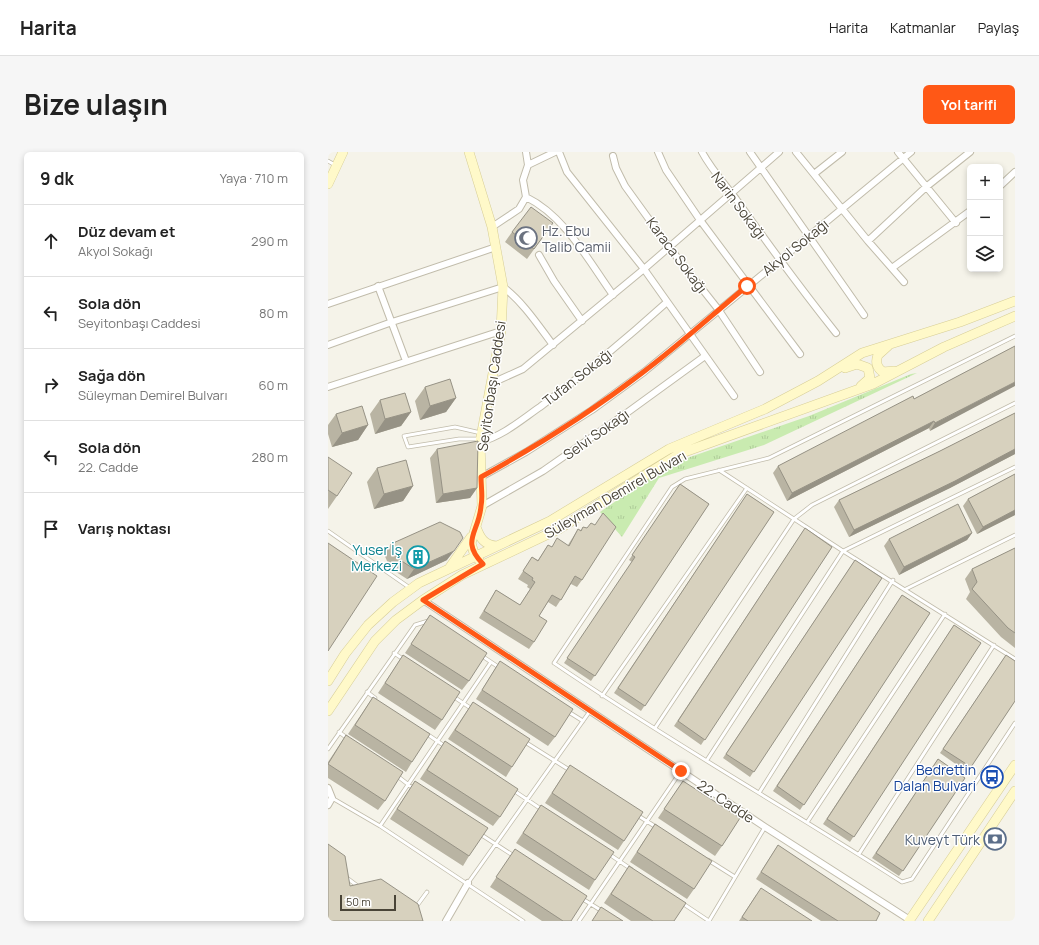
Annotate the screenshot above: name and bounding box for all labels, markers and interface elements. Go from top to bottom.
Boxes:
text: Harita [20,15,77,41]
text: Harita [829,18,868,37]
text: Katmanlar [890,18,956,37]
text: Paylaş [978,18,1019,37]
text: Bize ulaşın [24,85,168,123]
button: Yol tarifi [923,85,1015,124]
map controls [967,164,1003,272]
button: + [967,164,1003,200]
text: 9 dk [40,167,74,190]
street label: Narin Sokağı [707,167,771,243]
text: Yaya · 710 m [220,169,288,187]
button: − [967,200,1003,236]
street label: Karaca Sokağı [642,213,712,297]
street label: Akyol Sokağı [758,214,832,280]
text: Düz devam et [78,221,175,242]
place label: Hz. Ebu Talib Camii [542,221,611,256]
mosque icon: Hz. Ebu Talib Camii [513,225,539,251]
icon: ahead [40,230,62,252]
text: 290 m [251,232,288,250]
button: layers [967,236,1003,272]
text: Akyol Sokağı [78,242,153,260]
route start [738,277,756,295]
text: Sola dön [78,293,141,314]
icon: left [40,302,62,324]
text: 80 m [259,304,288,322]
text: Seyitonbaşı Caddesi [78,314,201,332]
street label: Seyitonbaşı Caddesi [472,319,510,453]
street label: Tufan Sokağı [539,344,615,410]
text: Sağa dön [78,365,145,386]
icon: right [40,374,62,396]
text: 60 m [258,376,288,394]
text: Süleyman Demirel Bulvarı [78,386,228,404]
street label: Selvi Sokağı [559,404,633,464]
text: Sola dön [78,437,141,458]
icon: left [40,446,62,468]
street label: Süleyman Demirel Bulvarı [541,446,689,542]
text: 280 m [251,448,288,466]
text: 22. Cadde [78,458,138,476]
icon: arrive [40,518,62,540]
text: Varış noktası [78,518,171,539]
place label: Yuser İş Merkezi [351,540,402,575]
building icon: Yuser İş Merkezi [405,544,431,570]
place label: Bedrettin Dalan Bulvari [894,760,976,795]
route end [672,762,690,780]
bus stop icon: Bedrettin Dalan Bulvari [979,764,1005,790]
street label: 22. Cadde [694,775,758,827]
bank icon: Kuveyt Türk [982,826,1008,852]
place label: Kuveyt Türk [905,830,981,849]
scale bar [340,893,396,912]
text: 50 m [346,894,371,909]

